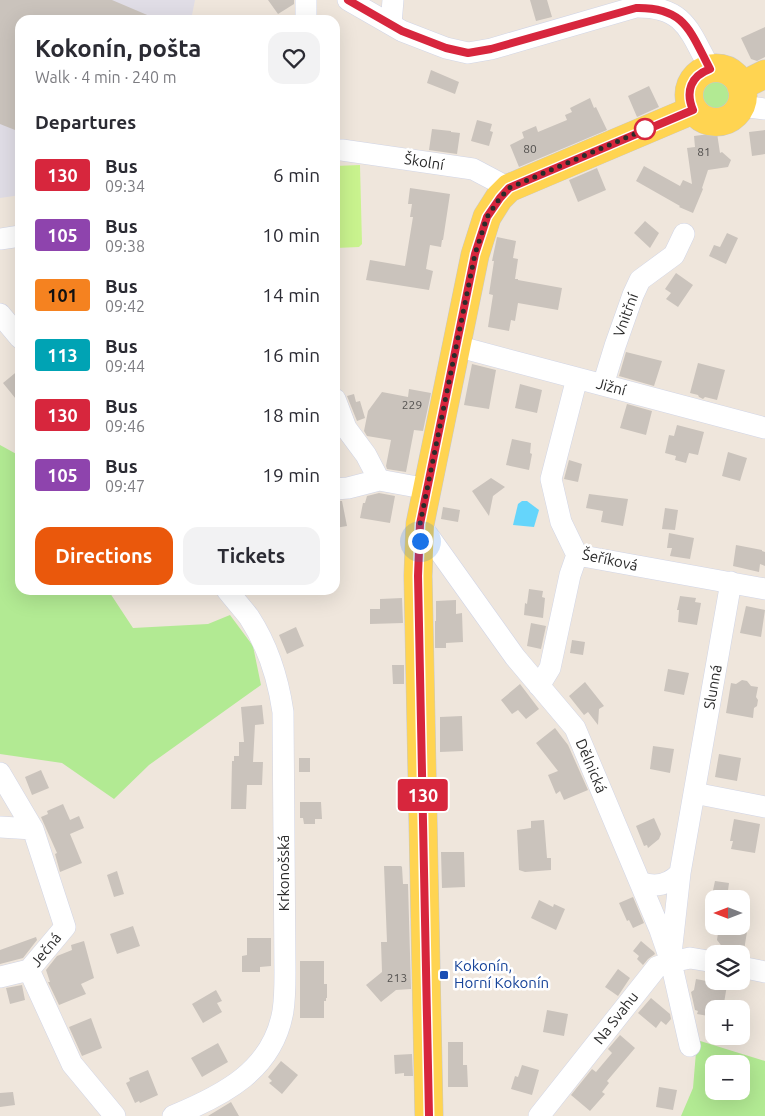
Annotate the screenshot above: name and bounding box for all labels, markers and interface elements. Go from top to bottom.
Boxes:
button: heart [268,32,320,84]
text: Kokonín, pošta [35,35,201,62]
text: Walk · 4 min · 240 m [35,68,177,86]
text: Departures [35,111,136,133]
unlabelled marker [634,118,656,140]
house number: 80 [523,142,537,155]
house number: 81 [697,145,711,158]
street label: Školní [403,150,446,173]
text: Bus [105,155,138,177]
text: 6 min [273,164,320,186]
text: 130 [47,165,78,185]
text: 09:34 [105,177,145,195]
text: Bus [105,215,138,237]
text: 10 min [262,224,320,246]
text: 105 [47,225,78,245]
text: 09:38 [105,237,145,255]
text: Bus [105,275,138,297]
text: 14 min [262,284,320,306]
text: 101 [47,285,78,305]
street label: Vnitřní [610,290,641,339]
text: 09:42 [105,297,145,315]
text: Bus [105,335,138,357]
text: 16 min [262,344,320,366]
text: 113 [47,345,78,365]
text: 09:44 [105,357,145,375]
street label: Jižní [594,374,628,399]
text: Bus [105,395,138,417]
house number: 229 [402,398,422,411]
text: 18 min [262,404,320,426]
text: 130 [47,405,78,425]
text: 09:46 [105,417,145,435]
text: Bus [105,455,138,477]
text: 19 min [262,464,320,486]
text: 105 [47,465,78,485]
text: 09:47 [105,477,145,495]
button: Directions [35,527,173,585]
button: Tickets [183,527,320,585]
your location [408,529,433,554]
street label: Šeříková [581,545,640,574]
street label: Slunná [700,663,725,711]
street label: Dělnická [572,736,610,795]
line badge: 130 [394,779,452,811]
text: 130 [408,785,438,805]
street label: Krkonošská [275,835,292,911]
north arrow [705,890,750,935]
map controls [705,890,750,1100]
street label: Ječná [27,929,64,970]
button: layers [705,945,750,990]
place label: Kokonín, Horní Kokonín [454,957,549,991]
marker: Kokonín, Horní Kokonín [438,969,450,981]
house number: 213 [387,971,407,984]
street label: Na Svahu [590,988,641,1047]
button: + [705,1000,750,1045]
button: − [705,1055,750,1100]

